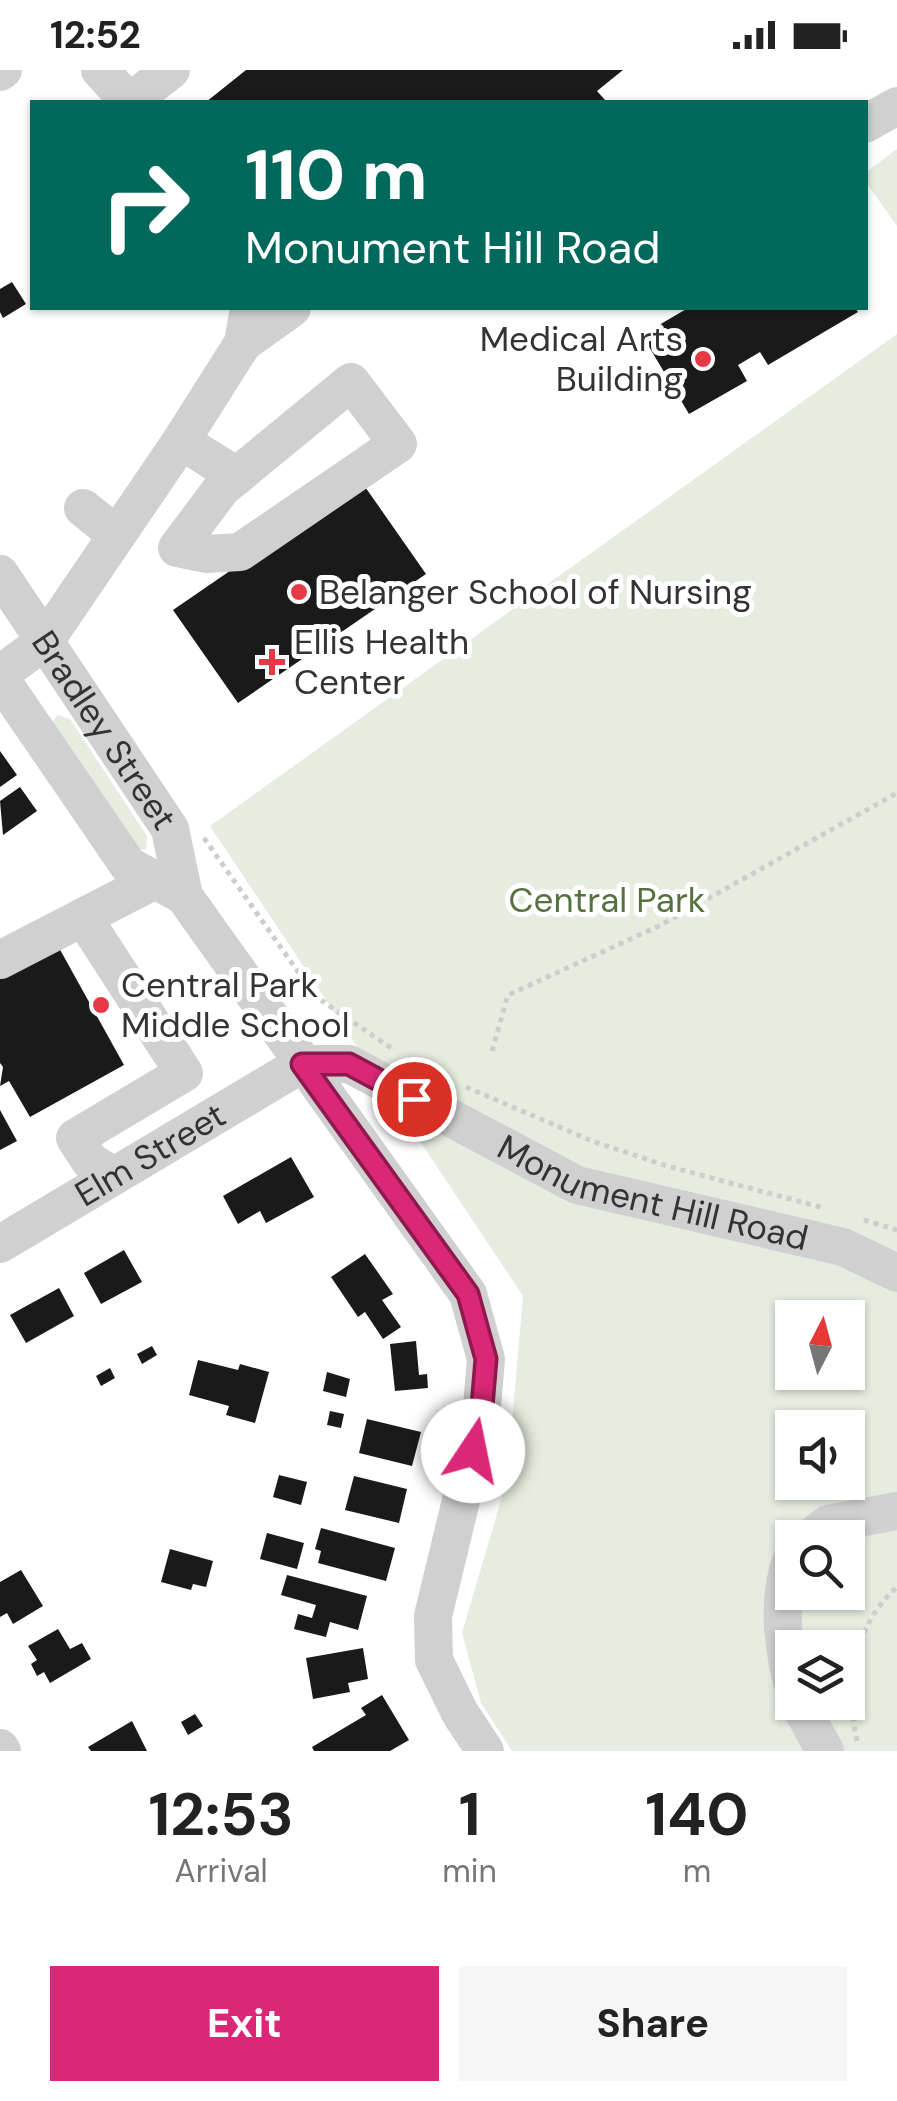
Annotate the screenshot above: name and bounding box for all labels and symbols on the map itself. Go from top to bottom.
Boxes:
place label: Medical Arts Building [480,316,683,402]
marker: Medical Arts Building [692,348,714,370]
place label: Belanger School of Nursing [319,569,752,615]
marker: Belanger School of Nursing [288,581,310,603]
place label: Ellis Health Center [294,619,469,705]
street label: Bradley Street [21,622,187,839]
marker: Ellis Health Center [259,649,285,675]
park label: Central Park [508,877,706,923]
place label: Central Park Middle School [121,962,349,1048]
marker: Central Park Middle School [90,994,112,1016]
pin [372,1057,457,1142]
street label: Elm Street [67,1092,234,1217]
street label: Monument Hill Road [490,1124,813,1261]
north arrow [775,1300,865,1390]
position arrow [421,1399,525,1503]

